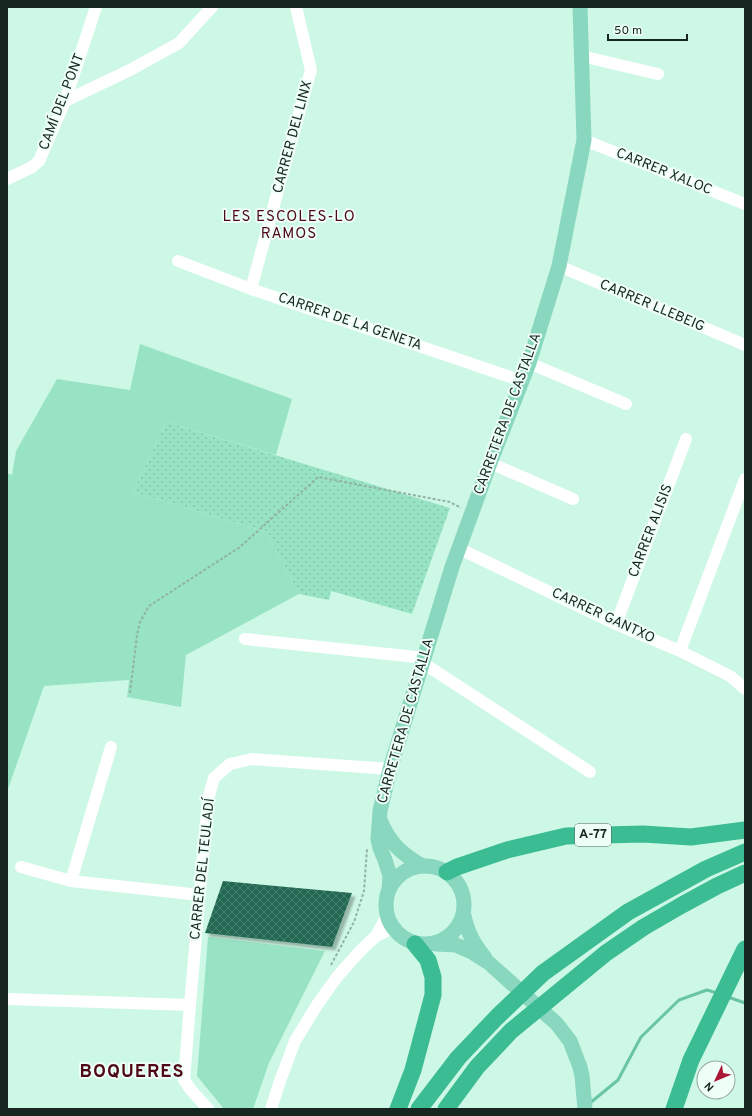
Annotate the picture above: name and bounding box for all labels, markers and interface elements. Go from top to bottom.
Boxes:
scale bar [608,16,687,42]
text: 50 m [614,23,642,39]
street label: CAMÍ DEL PONT [35,51,88,153]
street label: CARRER DEL LINX [270,79,316,195]
street label: CARRER XALOC [613,145,715,199]
district label: LES ESCOLES-LO RAMOS [222,208,356,244]
street label: CARRER LLEBEIG [597,276,707,336]
street label: CARRER DE LA GENETA [276,289,424,355]
street label: CARRETERA DE CASTALLA [471,331,545,497]
street label: CARRER ALISIS [625,482,677,580]
street label: CARRER GANTXO [549,585,657,647]
street label: CARRETERA DE CASTALLA [374,636,438,806]
street label: CARRER DEL TEULADÍ [186,796,219,941]
road number: A-77 [575,824,611,846]
north arrow [696,1060,736,1100]
district label: BOQUERES [80,1061,184,1084]
text: N [702,1079,717,1094]

